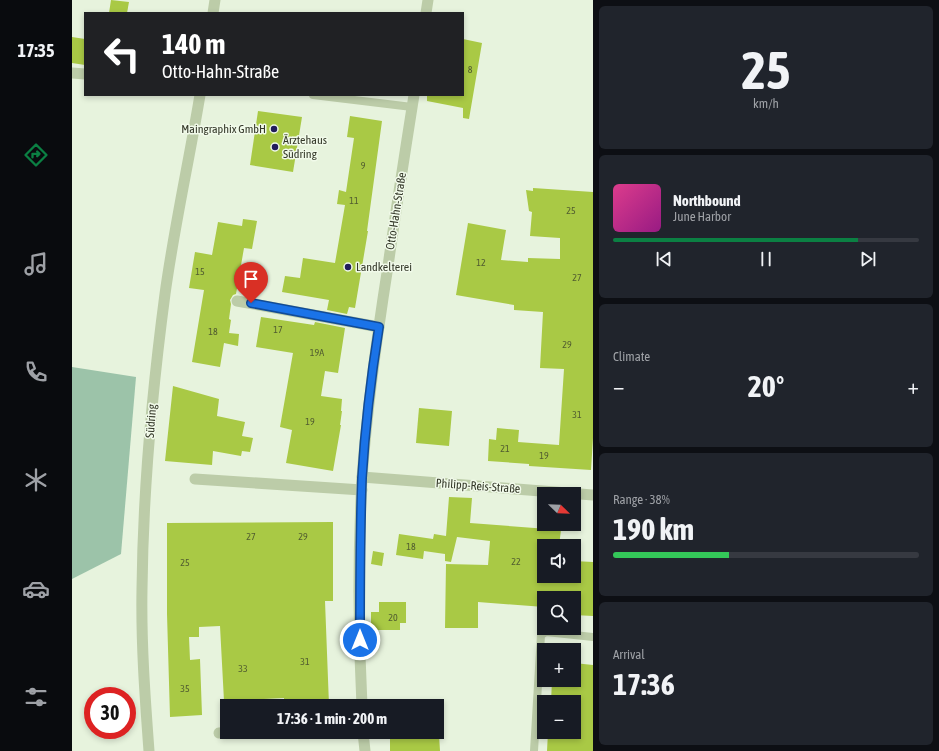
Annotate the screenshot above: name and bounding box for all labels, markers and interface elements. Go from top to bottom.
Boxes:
icon: left [96,28,148,80]
text: 140 m [162,28,225,60]
text: 17:35 [17,40,55,61]
text: 25 [742,40,790,100]
text: Otto-Hahn-Straße [162,61,279,82]
house number: 8 [468,64,473,75]
text: km/h [753,96,779,111]
place label: Maingraphix GmbH [181,122,266,136]
marker: Maingraphix GmbH [269,124,279,134]
place label: Ärztehaus Südring [283,133,327,161]
icon: directions [22,141,50,169]
marker: Ärztehaus Südring [270,142,280,152]
house number: 9 [361,160,366,171]
street label: Otto-Hahn-Straße [383,171,409,251]
text: Northbound [673,192,741,209]
house number: 11 [349,195,359,206]
house number: 25 [566,205,576,216]
text: June Harbor [673,209,731,224]
icon: previous [653,248,675,270]
icon: pause [755,248,777,270]
icon: next [857,248,879,270]
icon: music [22,250,50,278]
house number: 12 [476,257,486,268]
place label: Landkelterei [356,260,412,274]
pin [234,262,268,303]
marker: Landkelterei [343,262,353,272]
house number: 15 [195,266,205,277]
icon: arrive [240,268,262,290]
house number: 27 [572,272,582,283]
house number: 17 [273,324,283,335]
house number: 18 [208,326,218,337]
house number: 29 [562,339,572,350]
house number: 19A [310,347,324,358]
text: Climate [613,349,650,364]
icon: phone [22,358,50,386]
text: 20° [748,369,784,403]
text: − [613,373,624,399]
text: + [908,373,919,399]
street label: Südring [143,403,159,438]
house number: 31 [572,409,582,420]
house number: 19 [305,416,315,427]
house number: 21 [500,443,510,454]
house number: 19 [539,450,549,461]
icon: climate [22,466,50,494]
street label: Philipp-Reis-Straße [435,476,521,496]
north arrow [537,487,581,531]
map controls [537,487,581,739]
text: Range · 38% [613,492,670,507]
text: 190 km [613,512,694,546]
house number: 27 [246,531,256,542]
house number: 29 [298,531,308,542]
button: sound [537,539,581,583]
house number: 18 [406,541,416,552]
house number: 22 [511,556,521,567]
house number: 25 [180,557,190,568]
icon: car [22,575,50,603]
button: search [537,591,581,635]
house number: 20 [388,612,398,623]
position arrow [339,619,381,661]
button: + [537,643,581,687]
text: Arrival [613,647,645,662]
house number: 31 [300,656,310,667]
house number: 33 [238,663,248,674]
text: 17:36 [613,667,675,701]
icon: filters [22,683,50,711]
house number: 35 [180,683,190,694]
speed limit sign: 30 [84,687,136,739]
button: − [537,695,581,739]
text: 17:36 · 1 min · 200 m [277,710,387,727]

